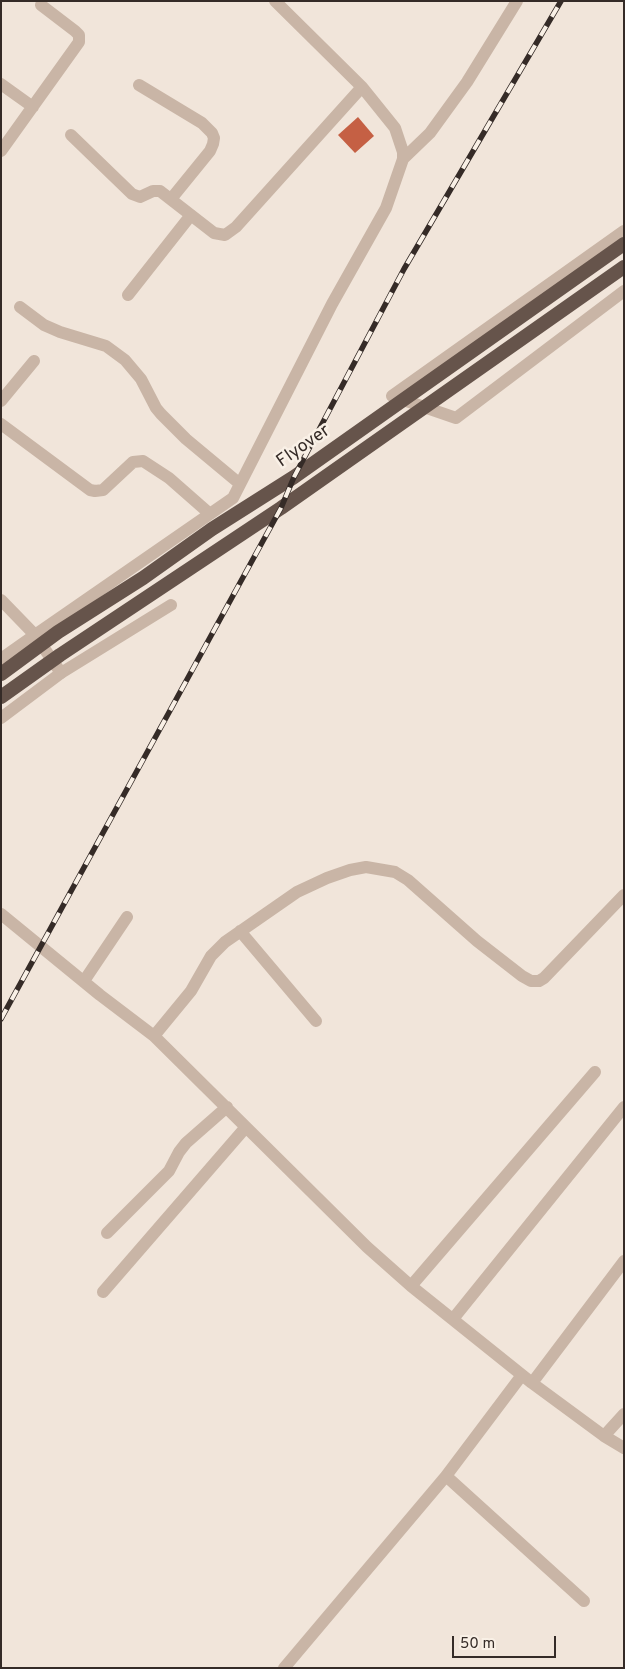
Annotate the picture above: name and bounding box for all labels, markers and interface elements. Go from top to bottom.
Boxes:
street label: Flyover [273,421,335,473]
scale bar [455,1626,559,1658]
text: 50 m [460,1635,495,1654]

